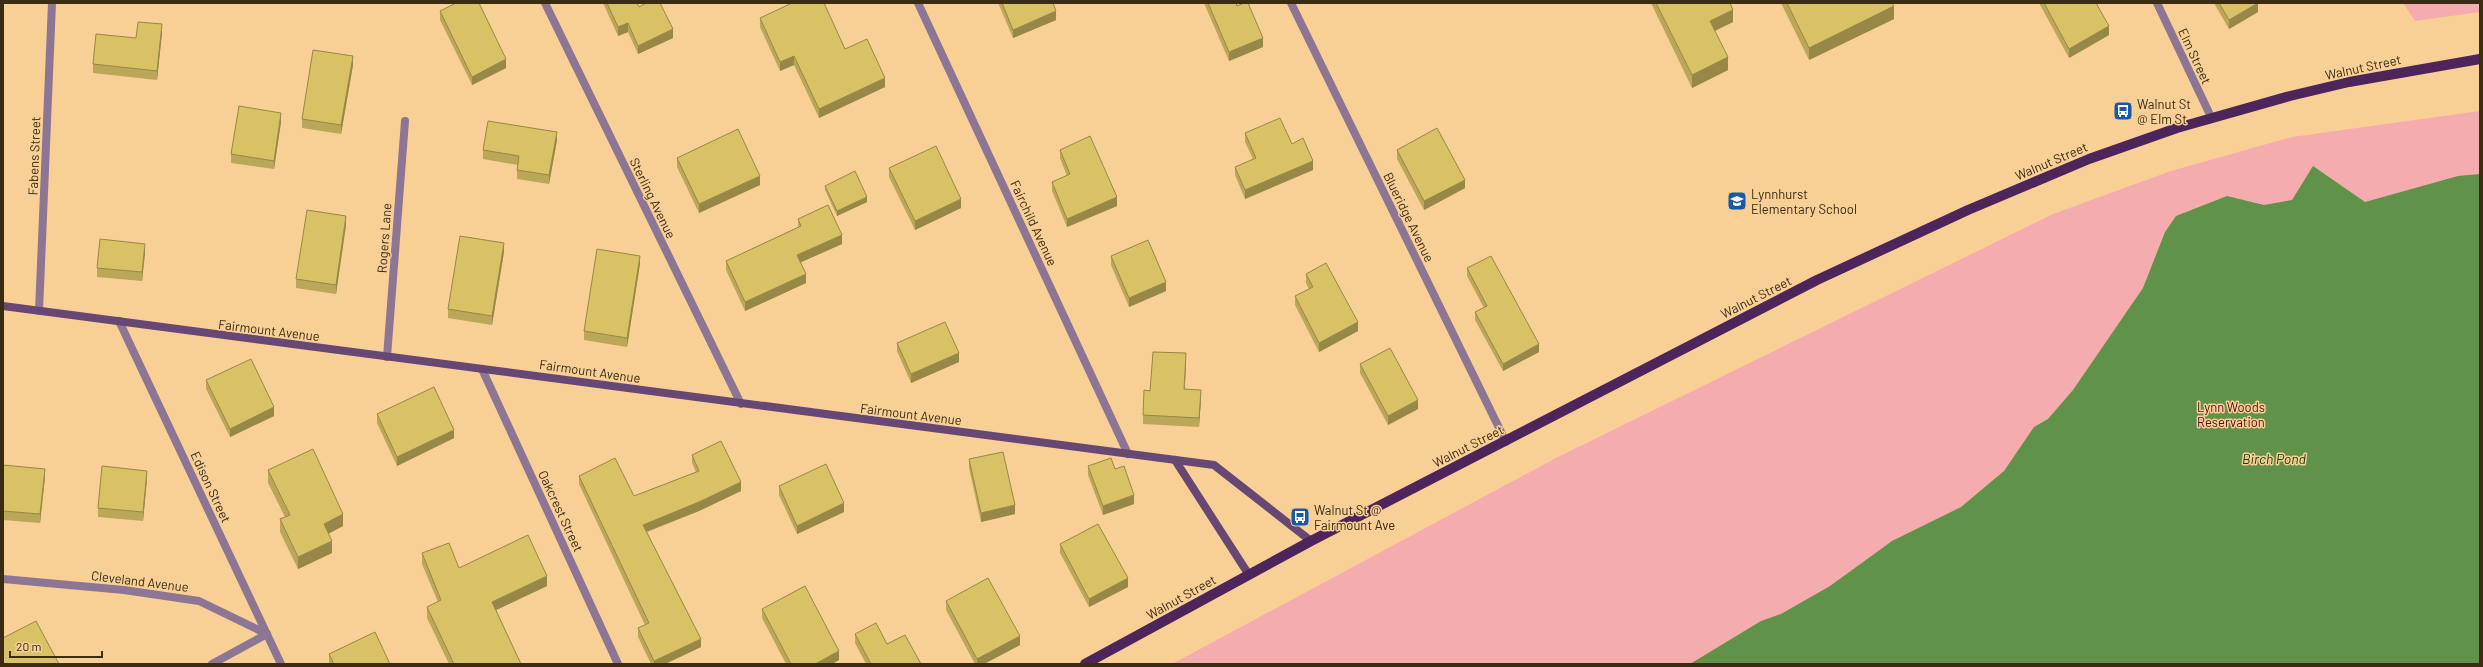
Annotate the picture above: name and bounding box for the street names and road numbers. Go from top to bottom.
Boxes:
street label: Elm Street [2175,26,2215,86]
street label: Walnut Street [2324,51,2402,83]
street label: Fabens Street [25,116,43,196]
street label: Walnut Street [2012,139,2090,183]
street label: Sterling Avenue [627,155,680,241]
street label: Blueridge Avenue [1380,169,1438,265]
street label: Fairchild Avenue [1007,178,1061,268]
street label: Rogers Lane [374,202,394,274]
street label: Walnut Street [1718,272,1794,322]
street label: Fairmount Avenue [217,316,321,344]
street label: Fairmount Avenue [538,356,642,386]
street label: Fairmount Avenue [859,400,963,428]
street label: Walnut Street [1430,421,1506,471]
street label: Edison Street [188,449,234,525]
street label: Oakcrest Street [535,468,587,554]
street label: Cleveland Avenue [90,567,190,595]
street label: Walnut Street [1143,571,1219,623]

